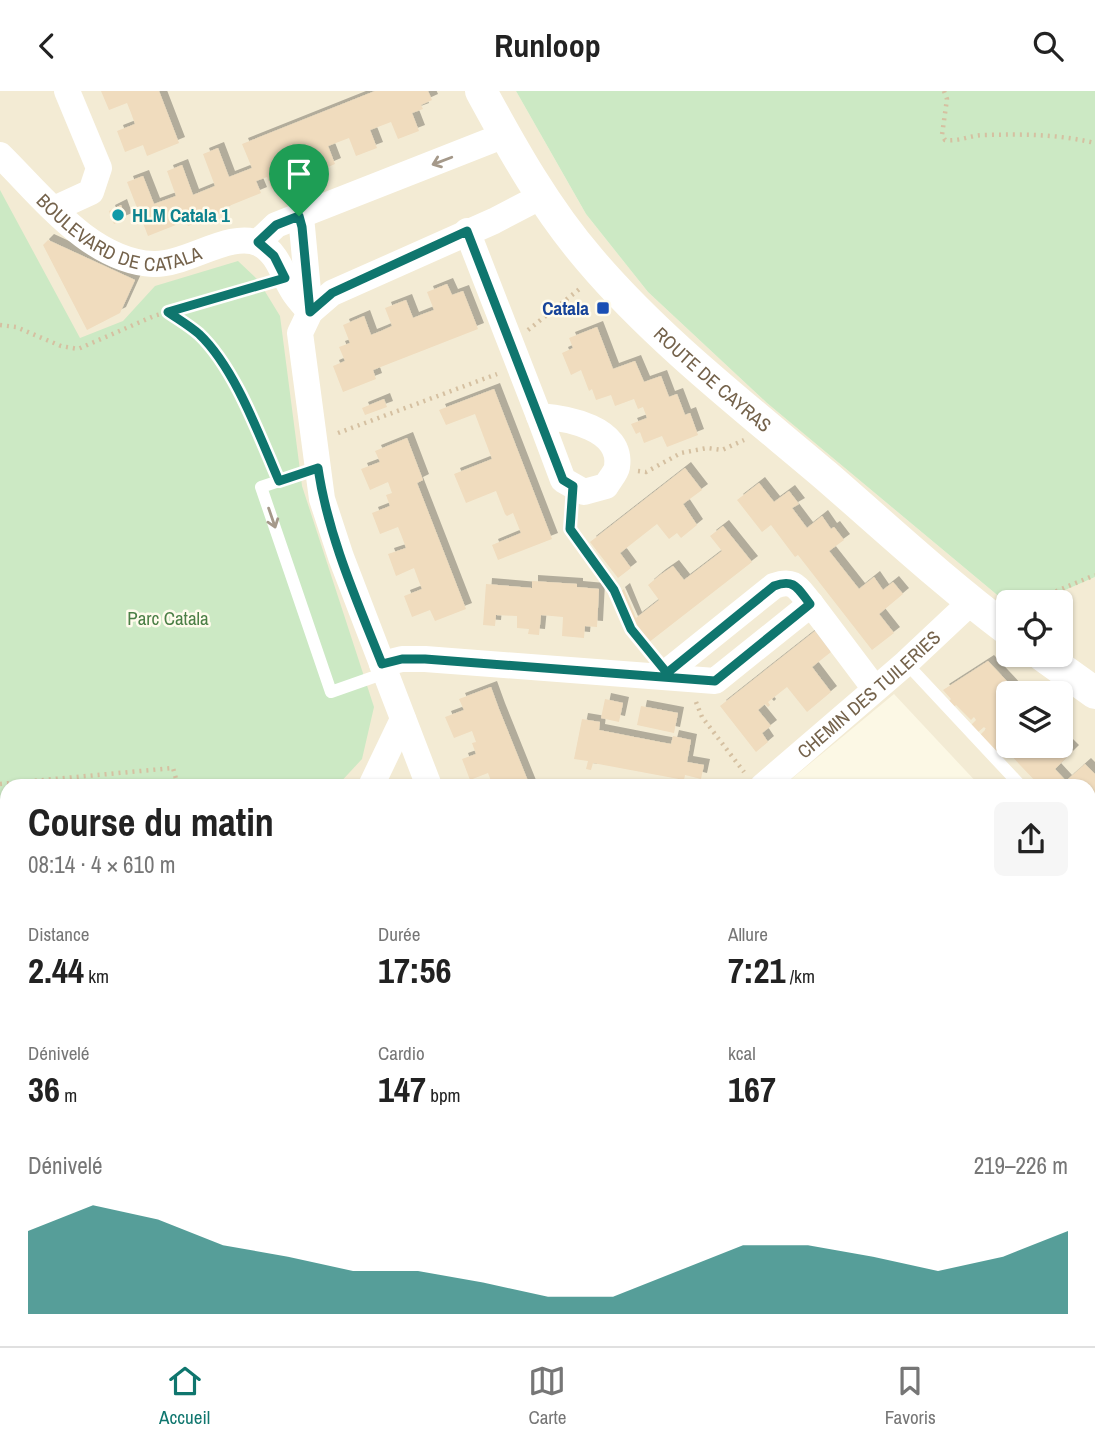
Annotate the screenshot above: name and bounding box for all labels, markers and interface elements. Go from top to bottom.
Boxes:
text: Runloop [494,24,601,67]
icon: back [28,27,66,65]
icon: search [1029,27,1067,65]
pin [269,144,329,216]
icon: arrive [280,155,318,193]
one-way arrow [431,155,453,168]
street label: BOULEVARD DE CATALA [31,188,206,277]
place label: HLM Catala 1 [132,202,230,228]
marker: HLM Catala 1 [110,207,126,223]
place label: Catala [542,295,589,321]
marker: Catala [595,300,611,316]
street label: ROUTE DE CAYRAS [648,321,777,438]
one-way arrow [267,507,279,529]
map controls [996,590,1073,758]
button: locate [996,590,1073,667]
park label: Parc Catala [127,605,209,631]
street label: CHEMIN DES TUILERIES [791,624,946,764]
button: layers [996,681,1073,758]
text: Course du matin [28,797,274,848]
button: share [994,802,1068,876]
text: 08:14 · 4 × 610 m [28,849,175,880]
text: Distance [28,921,89,947]
text: Durée [378,921,420,947]
text: Allure [728,921,768,947]
text: 2.44 [28,947,84,994]
text: 17:56 [378,947,451,994]
text: 7:21 [728,947,785,994]
text: km [84,963,109,989]
text: /km [785,963,815,989]
text: Dénivelé [28,1040,89,1066]
text: Cardio [378,1040,425,1066]
text: kcal [728,1040,756,1066]
text: 36 [28,1066,60,1113]
text: 147 [378,1066,426,1113]
text: 167 [728,1066,776,1113]
text: m [60,1082,77,1108]
text: bpm [426,1082,461,1108]
text: Dénivelé [28,1150,102,1181]
text: 219–226 m [974,1150,1068,1181]
tab: Accueil [159,1362,210,1430]
tab: Carte [528,1362,567,1430]
tab: Favoris [885,1362,936,1430]

